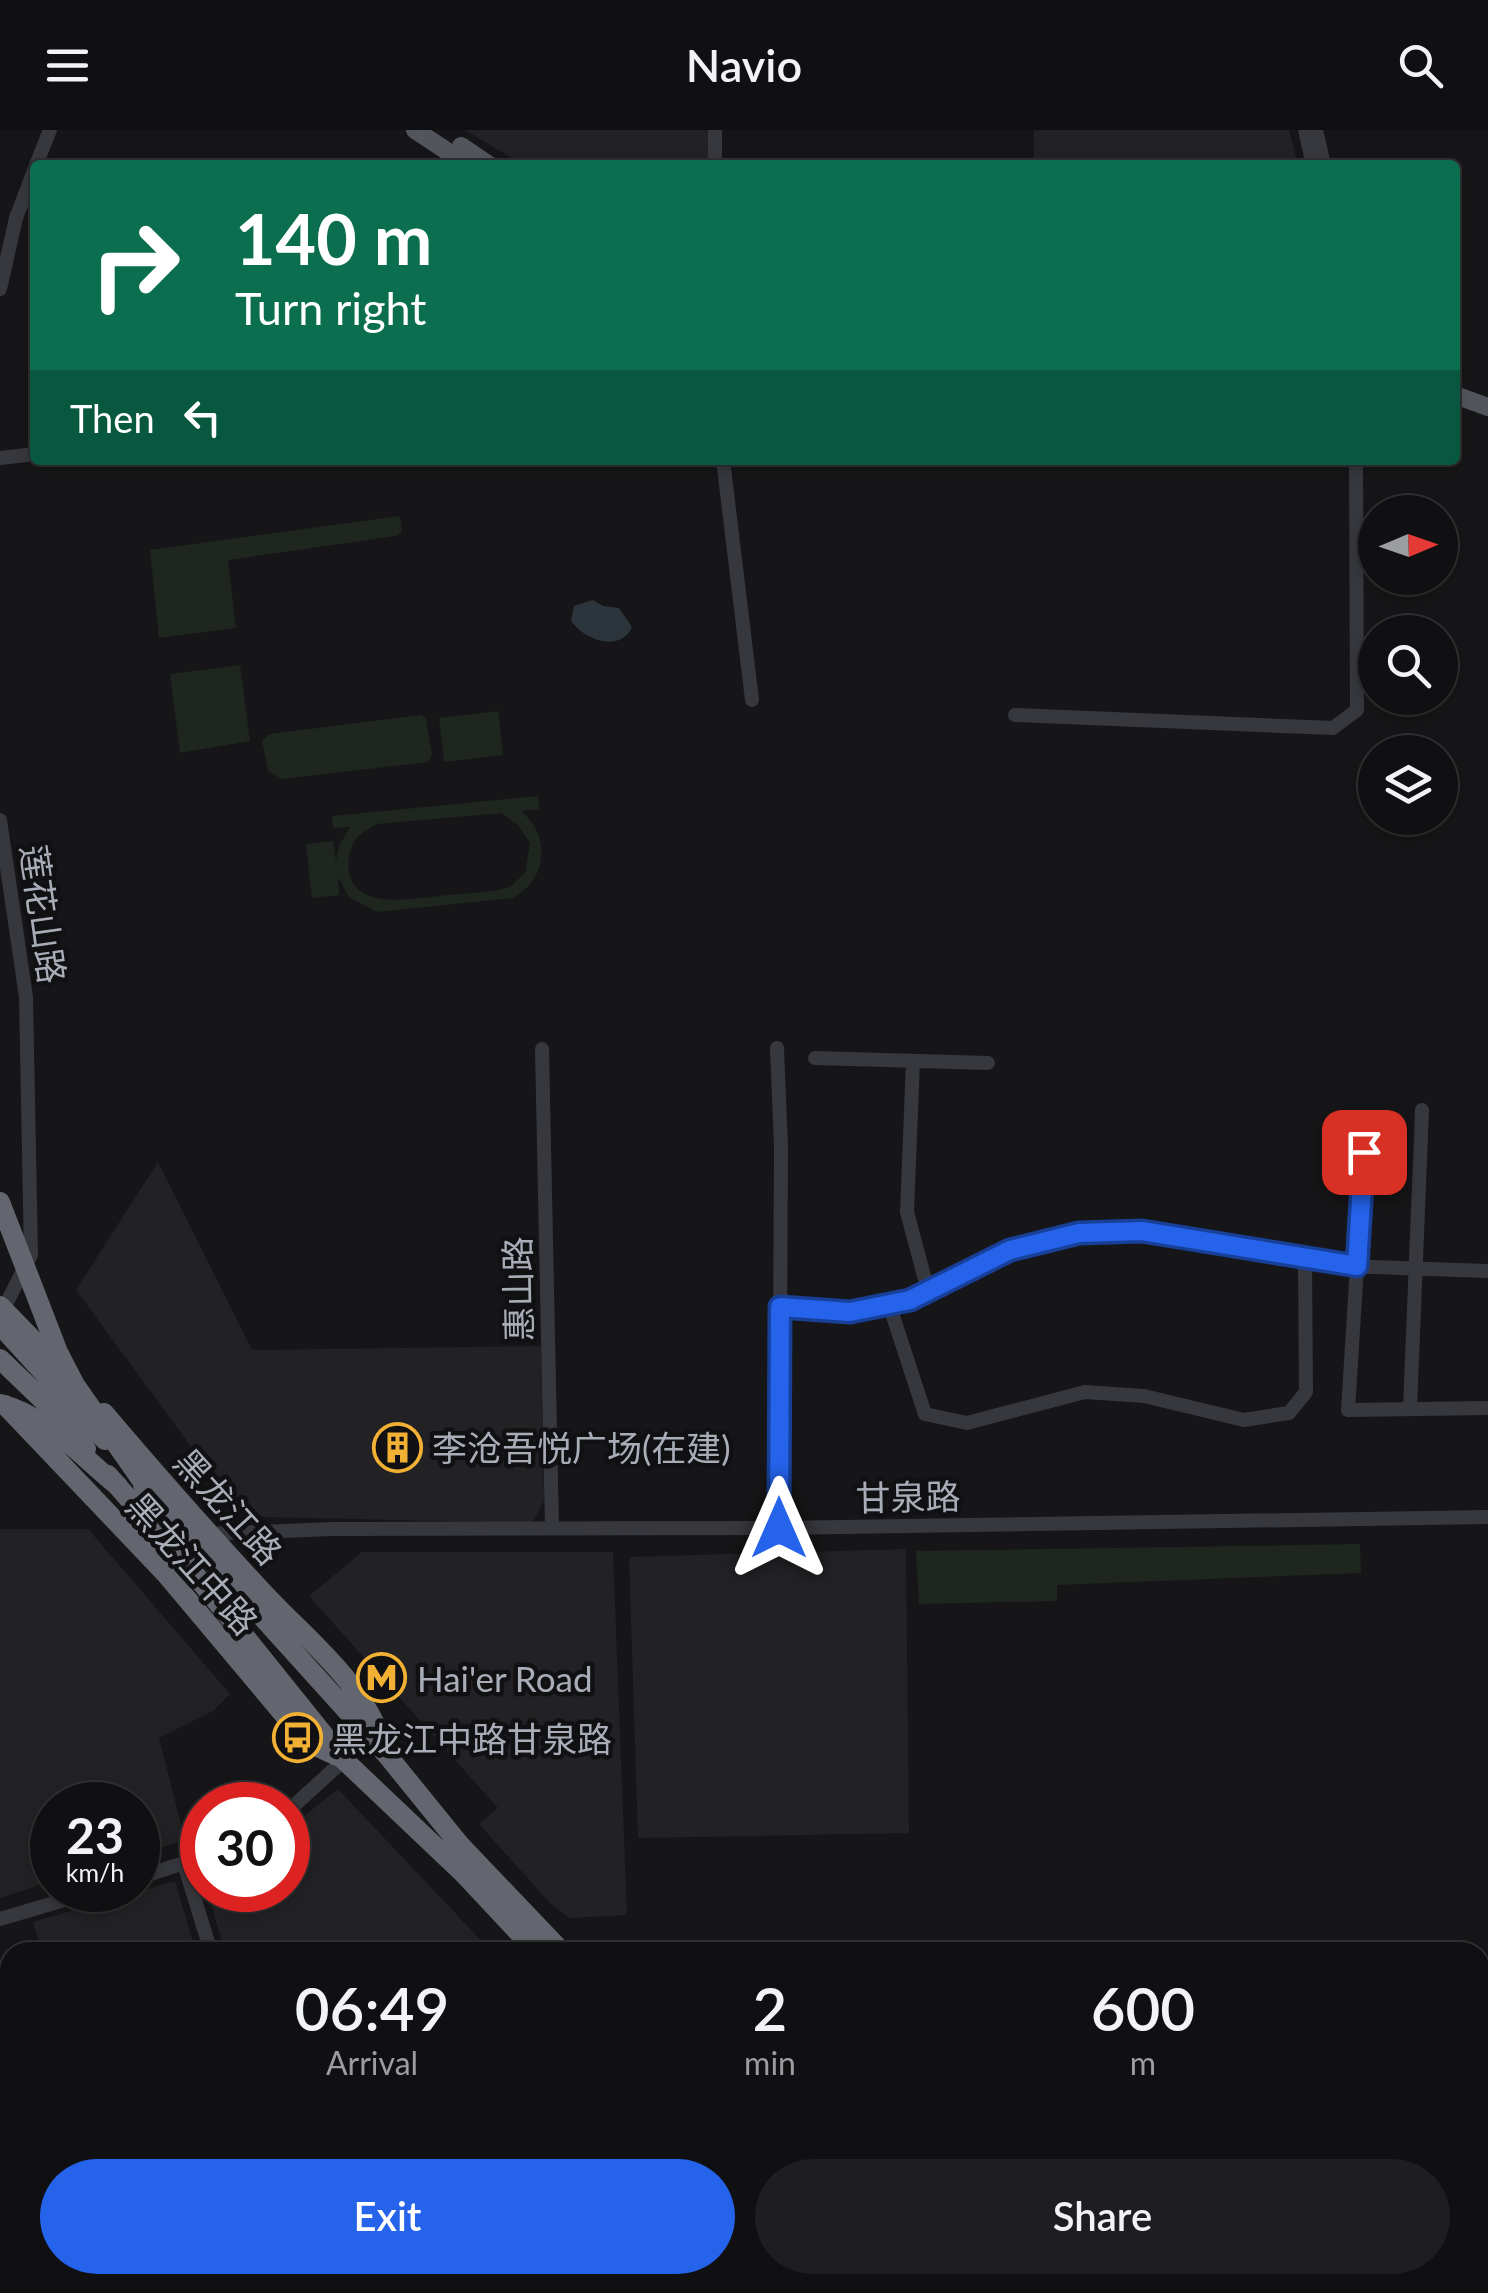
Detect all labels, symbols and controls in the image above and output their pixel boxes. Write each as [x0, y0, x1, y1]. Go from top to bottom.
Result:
icon: menu [40, 38, 95, 93]
text: Navio [686, 38, 802, 92]
icon: search [1393, 38, 1448, 93]
text: 140 m [235, 196, 432, 280]
icon: right [70, 200, 200, 330]
text: Turn right [235, 281, 426, 335]
icon: left [175, 390, 230, 445]
text: Then [70, 395, 155, 441]
north arrow [1358, 495, 1458, 595]
map controls [1358, 495, 1458, 835]
button: search [1358, 615, 1458, 715]
button: layers [1358, 735, 1458, 835]
street label: 莲花山路 [13, 842, 75, 986]
pin [1322, 1110, 1407, 1195]
icon: arrive [1337, 1125, 1392, 1180]
street label: 惠山路 [495, 1236, 539, 1342]
building icon: 李沧吾悦广场(在建) [371, 1421, 423, 1473]
place label: 李沧吾悦广场(在建) [432, 1426, 731, 1468]
street label: 黑龙江路 [167, 1440, 291, 1572]
street label: 甘泉路 [855, 1474, 961, 1518]
position arrow [727, 1476, 831, 1580]
street label: 黑龙江中路 [119, 1484, 267, 1642]
metro station icon: Hai'er Road [356, 1652, 408, 1704]
place label: Hai'er Road [417, 1657, 593, 1699]
bus stop icon: 黑龙江中路甘泉路 [271, 1712, 323, 1764]
place label: 黑龙江中路甘泉路 [332, 1717, 612, 1759]
speed limit sign: 30 [180, 1782, 310, 1912]
text: 23 [66, 1805, 124, 1865]
text: km/h [66, 1857, 124, 1887]
text: 06:49 [295, 1972, 449, 2044]
text: 2 [753, 1972, 787, 2044]
text: 600 [1091, 1972, 1195, 2044]
text: Arrival [326, 2043, 418, 2082]
text: min [744, 2043, 796, 2082]
text: m [1130, 2043, 1156, 2082]
button: Exit [40, 2159, 735, 2274]
button: Share [755, 2159, 1450, 2274]

